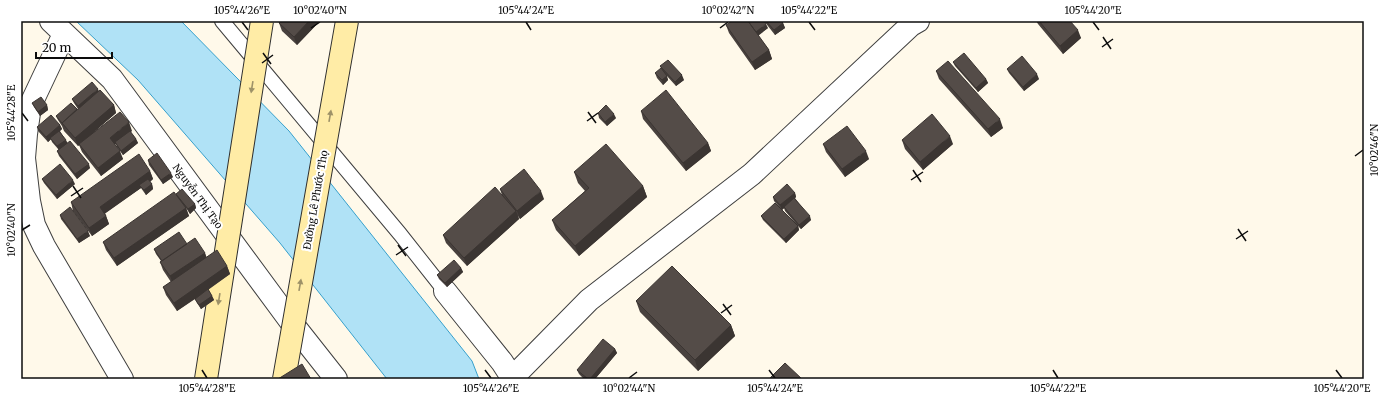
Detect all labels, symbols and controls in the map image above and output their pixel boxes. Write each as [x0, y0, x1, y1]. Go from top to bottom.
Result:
text: 105°44'26"E [214, 4, 271, 17]
text: 10°02'40"N [293, 4, 347, 17]
text: 105°44'24"E [498, 4, 554, 17]
text: 10°02'42"N [702, 4, 754, 17]
text: 105°44'22"E [781, 4, 838, 17]
text: 105°44'20"E [1065, 4, 1122, 17]
scale bar [36, 34, 112, 60]
text: 20 m [42, 40, 71, 55]
one-way arrow [249, 81, 255, 93]
text: 105°44'28"E [5, 84, 18, 141]
one-way arrow [327, 110, 333, 122]
text: 10°02'46"N [1368, 123, 1381, 176]
street label: Đường Lê Phước Thọ [300, 149, 331, 251]
street label: Nguyễn Thị Tạo [170, 161, 226, 231]
text: 10°02'40"N [5, 203, 18, 257]
one-way arrow [297, 279, 303, 292]
one-way arrow [216, 293, 222, 305]
text: 105°44'28"E [179, 382, 236, 395]
text: 105°44'26"E [463, 382, 520, 395]
text: 10°02'44"N [603, 382, 655, 395]
text: 105°44'24"E [747, 382, 803, 395]
text: 105°44'22"E [1030, 382, 1087, 395]
text: 105°44'20"E [1314, 382, 1371, 395]

